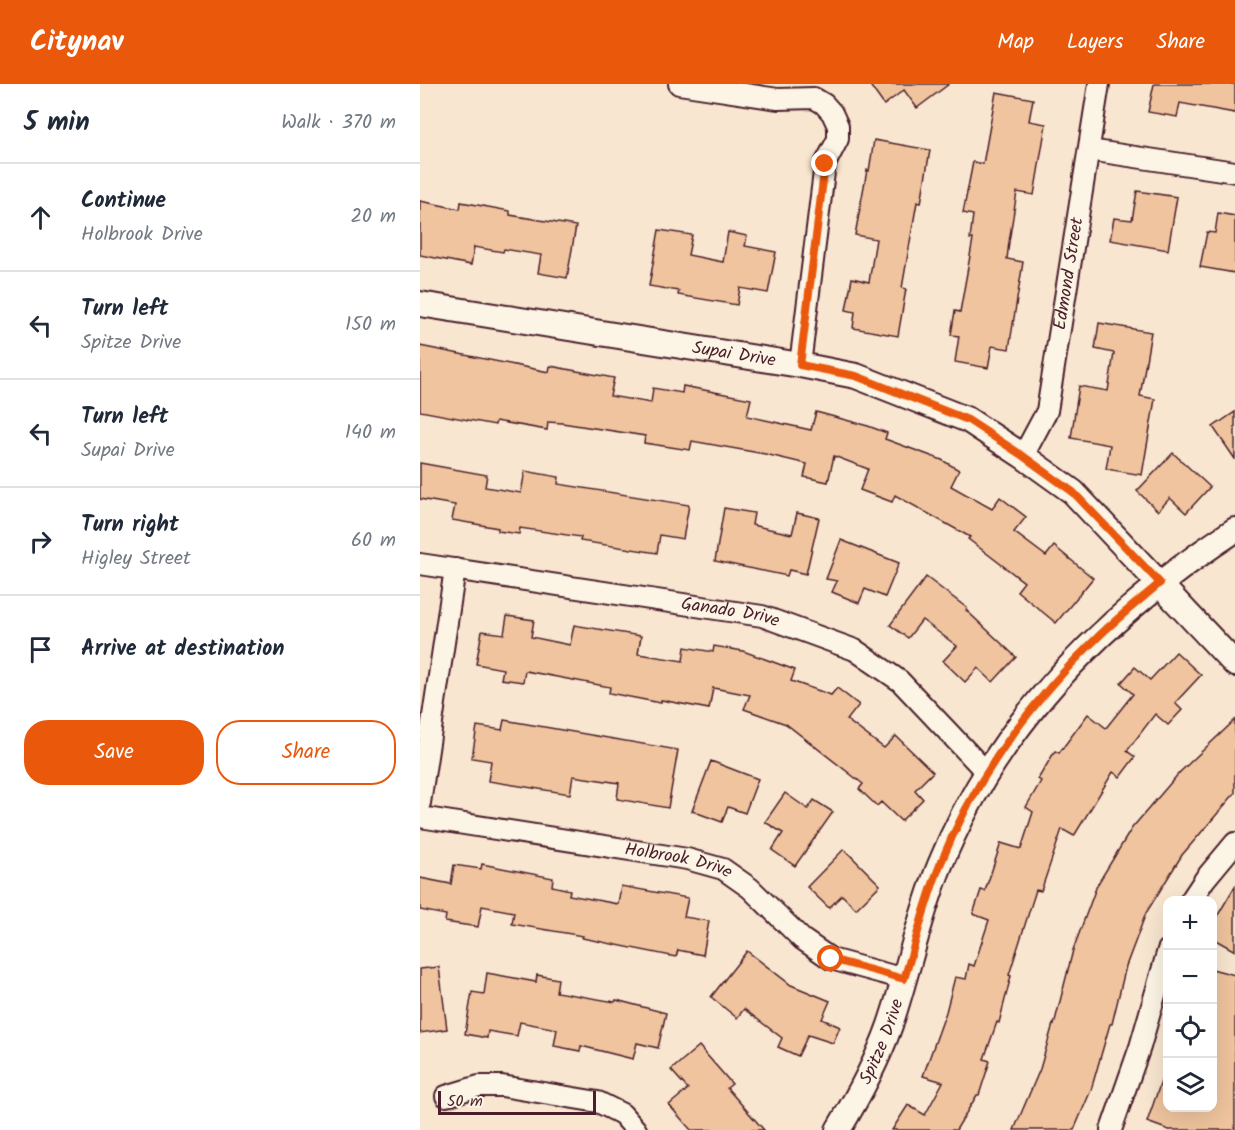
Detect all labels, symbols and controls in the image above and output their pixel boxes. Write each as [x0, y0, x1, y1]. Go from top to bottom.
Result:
text: Citynav [30, 20, 123, 65]
text: Map [997, 26, 1034, 59]
text: Layers [1067, 26, 1123, 59]
text: Share [1156, 26, 1205, 59]
text: 5 min [24, 102, 90, 144]
text: Walk · 370 m [281, 107, 396, 139]
route end [811, 150, 837, 176]
text: Continue [81, 184, 166, 219]
icon: ahead [24, 201, 57, 234]
text: 20 m [350, 201, 396, 233]
street label: Edmond Street [1046, 214, 1092, 332]
text: Holbrook Drive [81, 219, 203, 251]
text: Turn left [81, 292, 168, 327]
icon: left [24, 309, 57, 342]
text: 150 m [345, 309, 396, 341]
text: Spitze Drive [81, 327, 181, 359]
street label: Supai Drive [690, 333, 778, 375]
text: Turn left [81, 400, 168, 435]
icon: left [24, 417, 57, 450]
text: 140 m [345, 417, 396, 449]
text: Supai Drive [81, 435, 175, 467]
text: Turn right [81, 508, 179, 543]
icon: right [24, 525, 57, 558]
text: 60 m [351, 525, 396, 557]
text: Higley Street [81, 543, 191, 575]
street label: Ganado Drive [679, 589, 784, 636]
text: Arrive at destination [81, 632, 284, 667]
icon: arrive [24, 633, 57, 666]
button: Save [24, 720, 204, 785]
button: Share [216, 720, 396, 785]
street label: Holbrook Drive [622, 835, 739, 886]
map controls [1163, 896, 1217, 1112]
button: + [1163, 896, 1217, 950]
route start [817, 945, 843, 971]
button: − [1163, 950, 1217, 1004]
street label: Spitze Drive [852, 995, 912, 1090]
button: locate [1163, 1004, 1217, 1058]
button: layers [1163, 1058, 1217, 1112]
scale bar [438, 1088, 596, 1116]
text: 50 m [447, 1089, 483, 1114]

